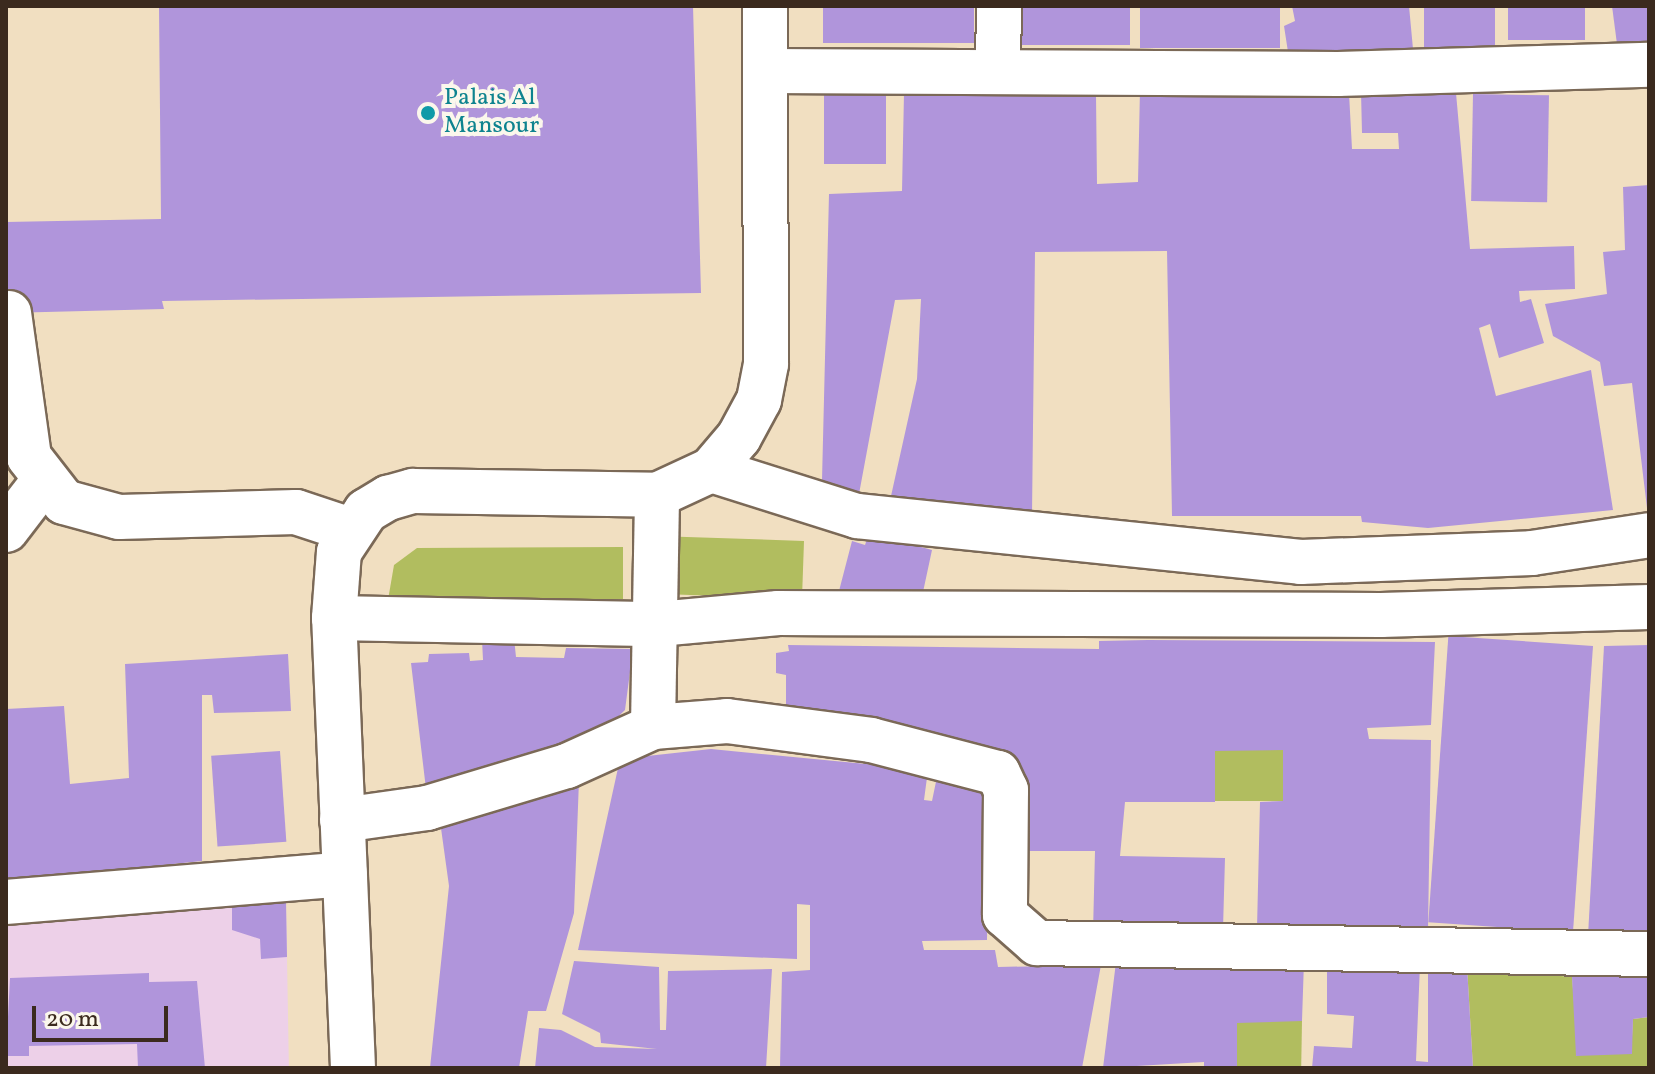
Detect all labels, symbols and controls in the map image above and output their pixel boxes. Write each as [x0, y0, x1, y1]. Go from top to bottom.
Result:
place label: Palais Al Mansour [444, 85, 539, 141]
marker: Palais Al Mansour [419, 104, 437, 122]
scale bar [36, 990, 172, 1040]
text: 20 m [46, 1003, 99, 1037]

